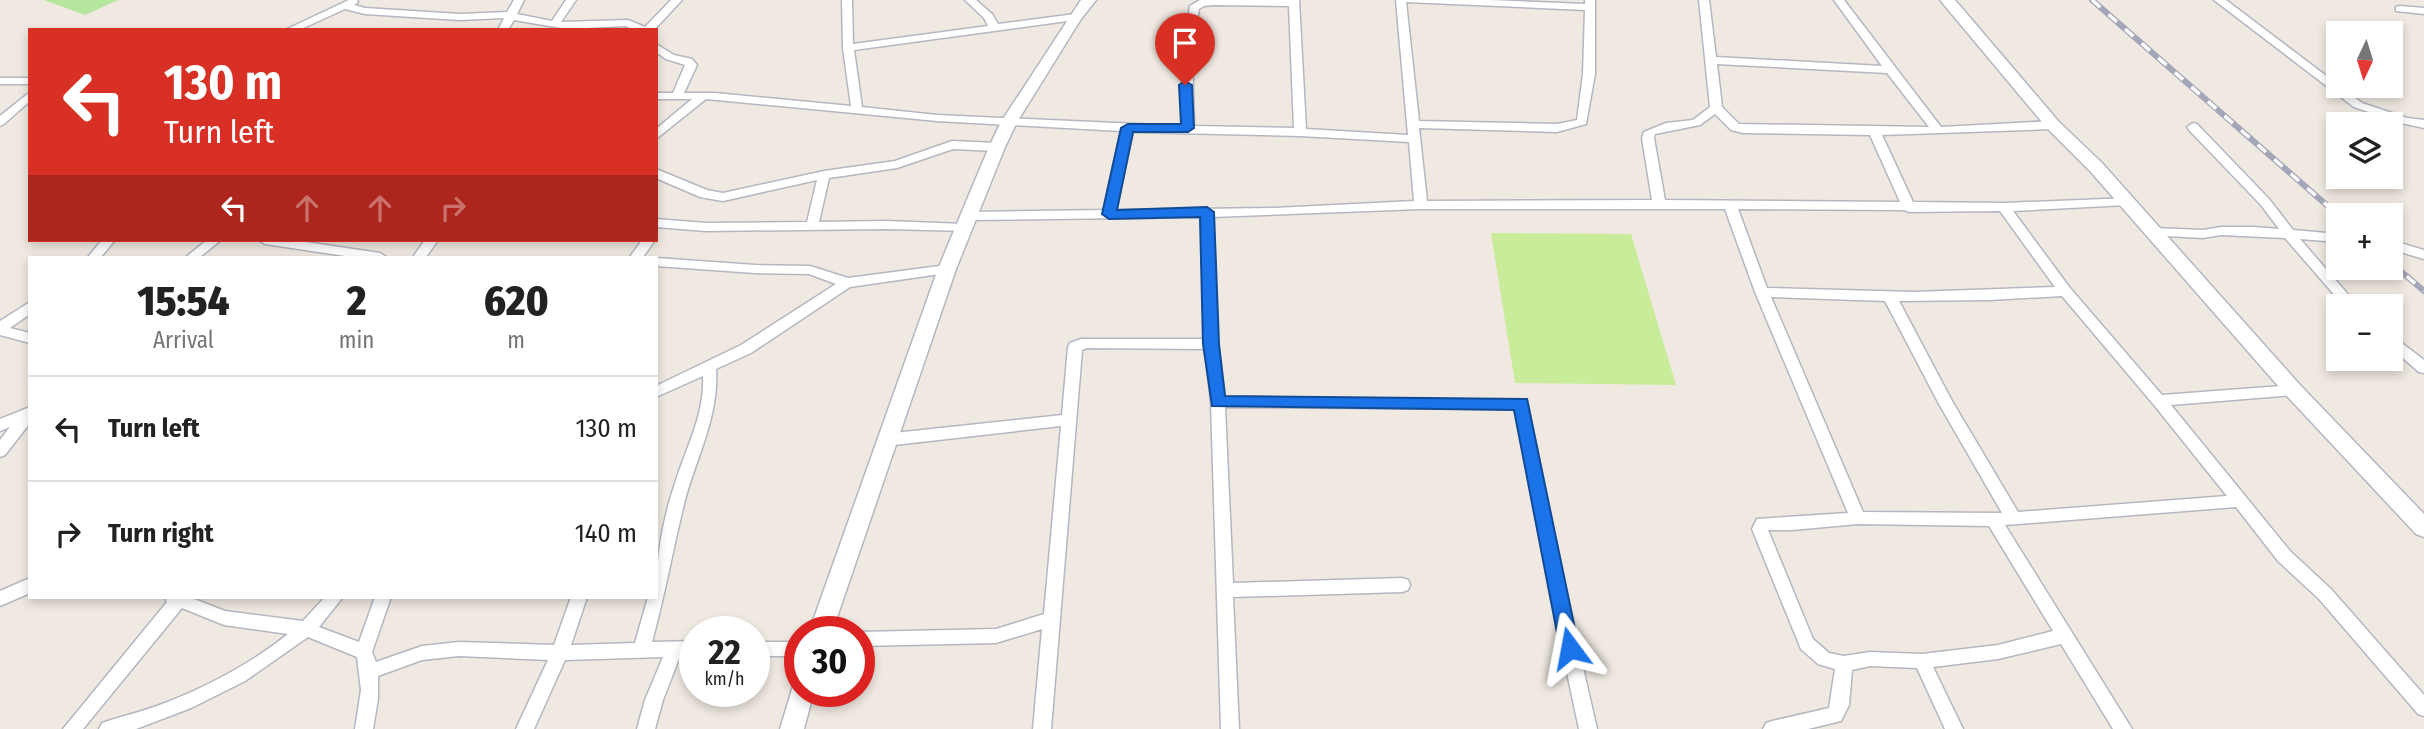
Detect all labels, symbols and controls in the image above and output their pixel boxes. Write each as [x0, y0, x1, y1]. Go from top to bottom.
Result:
pin [1155, 13, 1215, 85]
north arrow [2326, 21, 2403, 98]
map controls [2326, 21, 2403, 371]
icon: arrive [1166, 24, 1204, 62]
text: 130 m [164, 53, 282, 112]
icon: left [49, 56, 140, 147]
button: layers [2326, 112, 2403, 189]
text: Turn left [164, 113, 274, 151]
icon: left [215, 189, 253, 227]
icon: ahead [288, 189, 326, 227]
icon: ahead [361, 189, 399, 227]
icon: right [434, 189, 472, 227]
button: + [2326, 203, 2403, 280]
text: 15:54 [137, 276, 230, 326]
text: 2 [347, 276, 367, 326]
text: 620 [484, 276, 549, 326]
button: − [2326, 294, 2403, 371]
text: Arrival [153, 326, 214, 354]
text: min [339, 326, 374, 354]
text: m [507, 326, 525, 354]
icon: left [49, 410, 87, 448]
text: Turn left [108, 413, 200, 444]
text: 130 m [575, 413, 637, 444]
icon: right [49, 515, 87, 553]
text: Turn right [108, 518, 214, 549]
text: 140 m [575, 518, 637, 549]
position arrow [1533, 611, 1607, 685]
speed limit sign: 30 [784, 616, 875, 707]
text: 22 [708, 631, 741, 673]
text: km/h [704, 668, 745, 690]

